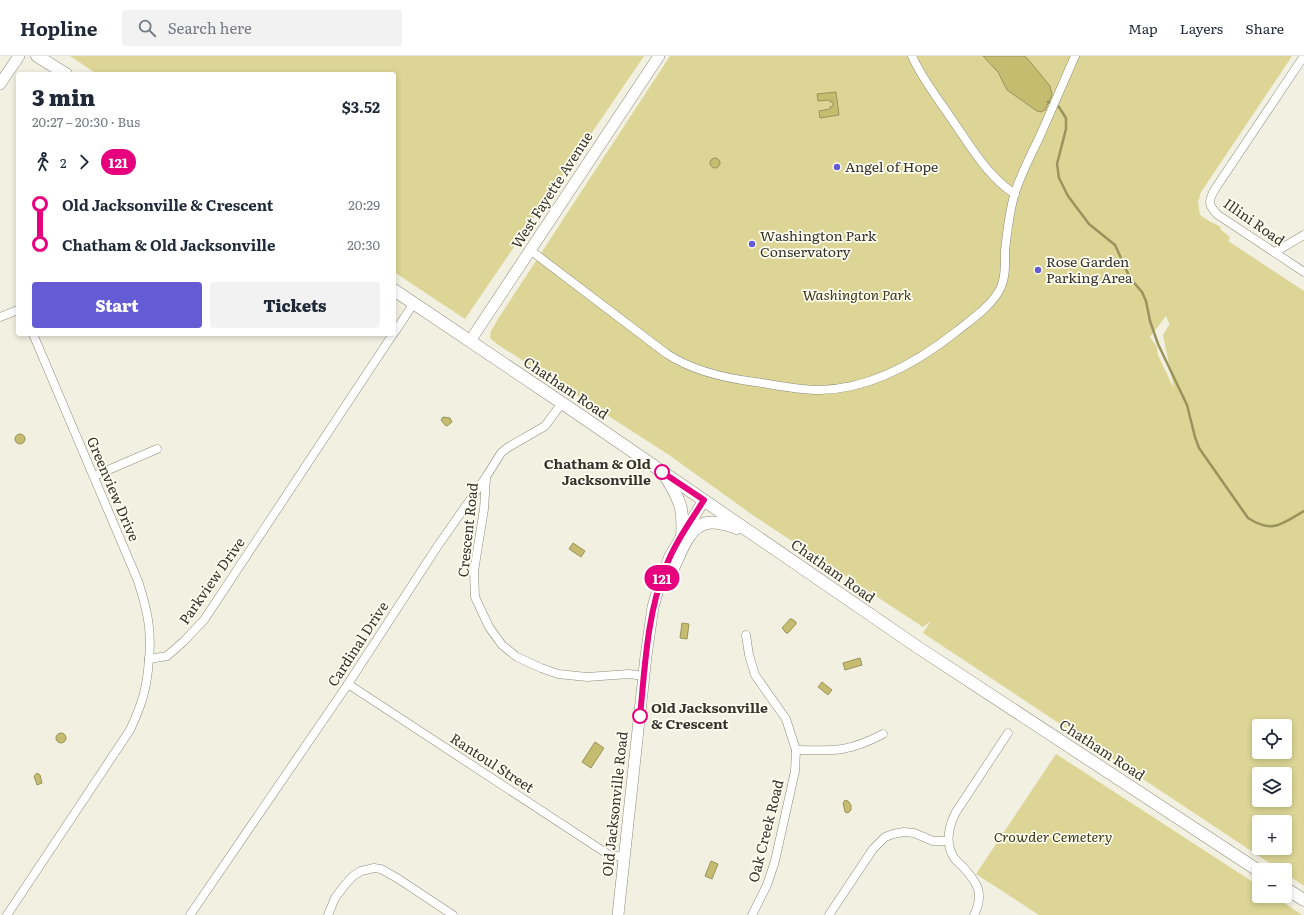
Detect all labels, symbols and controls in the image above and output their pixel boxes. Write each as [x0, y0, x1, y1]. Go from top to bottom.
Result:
search box [122, 10, 402, 46]
text: Hopline [20, 14, 98, 42]
text: Search here [168, 16, 252, 39]
icon: search [136, 17, 158, 39]
text: Map [1128, 18, 1158, 38]
text: Layers [1180, 18, 1223, 38]
text: Share [1245, 18, 1284, 38]
text: 3 min [32, 80, 95, 113]
text: $3.52 [342, 95, 380, 118]
text: 20:27 – 20:30 · Bus [32, 112, 140, 131]
street label: West Fayette Avenue [506, 127, 597, 252]
icon: walk [32, 151, 54, 173]
icon: forward [73, 151, 95, 173]
text: 121 [109, 152, 128, 172]
text: 2 [60, 153, 67, 172]
place label: Angel of Hope [845, 156, 938, 176]
marker: Angel of Hope [832, 162, 842, 172]
text: Old Jacksonville & Crescent [62, 193, 273, 216]
street label: Illini Road [1220, 193, 1290, 250]
text: 20:29 [348, 195, 380, 214]
place label: Washington Park Conservatory [760, 225, 877, 261]
text: Chatham & Old Jacksonville [62, 233, 275, 256]
text: 20:30 [347, 235, 380, 254]
marker: Washington Park Conservatory [747, 239, 757, 249]
place label: Rose Garden Parking Area [1046, 251, 1133, 287]
marker: Rose Garden Parking Area [1033, 265, 1043, 275]
button: Start [32, 282, 202, 328]
button: Tickets [210, 282, 380, 328]
park label: Washington Park [803, 284, 912, 304]
street label: Chatham Road [520, 351, 613, 423]
street label: Greenview Drive [83, 433, 145, 544]
place label: Chatham & Old Jacksonville [544, 453, 651, 489]
marker: Chatham & Old Jacksonville [654, 464, 670, 480]
street label: Crescent Road [452, 481, 482, 578]
street label: Parkview Drive [174, 533, 249, 628]
street label: Chatham Road [787, 534, 880, 607]
line badge: 121 [639, 565, 685, 591]
text: 121 [652, 568, 672, 588]
street label: Cardinal Drive [322, 597, 392, 690]
place label: Old Jacksonville & Crescent [651, 697, 768, 733]
marker: Old Jacksonville & Crescent [632, 708, 648, 724]
street label: Chatham Road [1056, 714, 1150, 785]
map controls [1252, 719, 1292, 903]
button: locate [1252, 719, 1292, 759]
street label: Rantoul Street [447, 728, 539, 797]
street label: Old Jacksonville Road [596, 730, 632, 877]
button: layers [1252, 767, 1292, 807]
street label: Oak Creek Road [743, 777, 788, 884]
button: + [1252, 815, 1292, 855]
park label: Crowder Cemetery [994, 826, 1112, 846]
button: − [1252, 863, 1292, 903]

